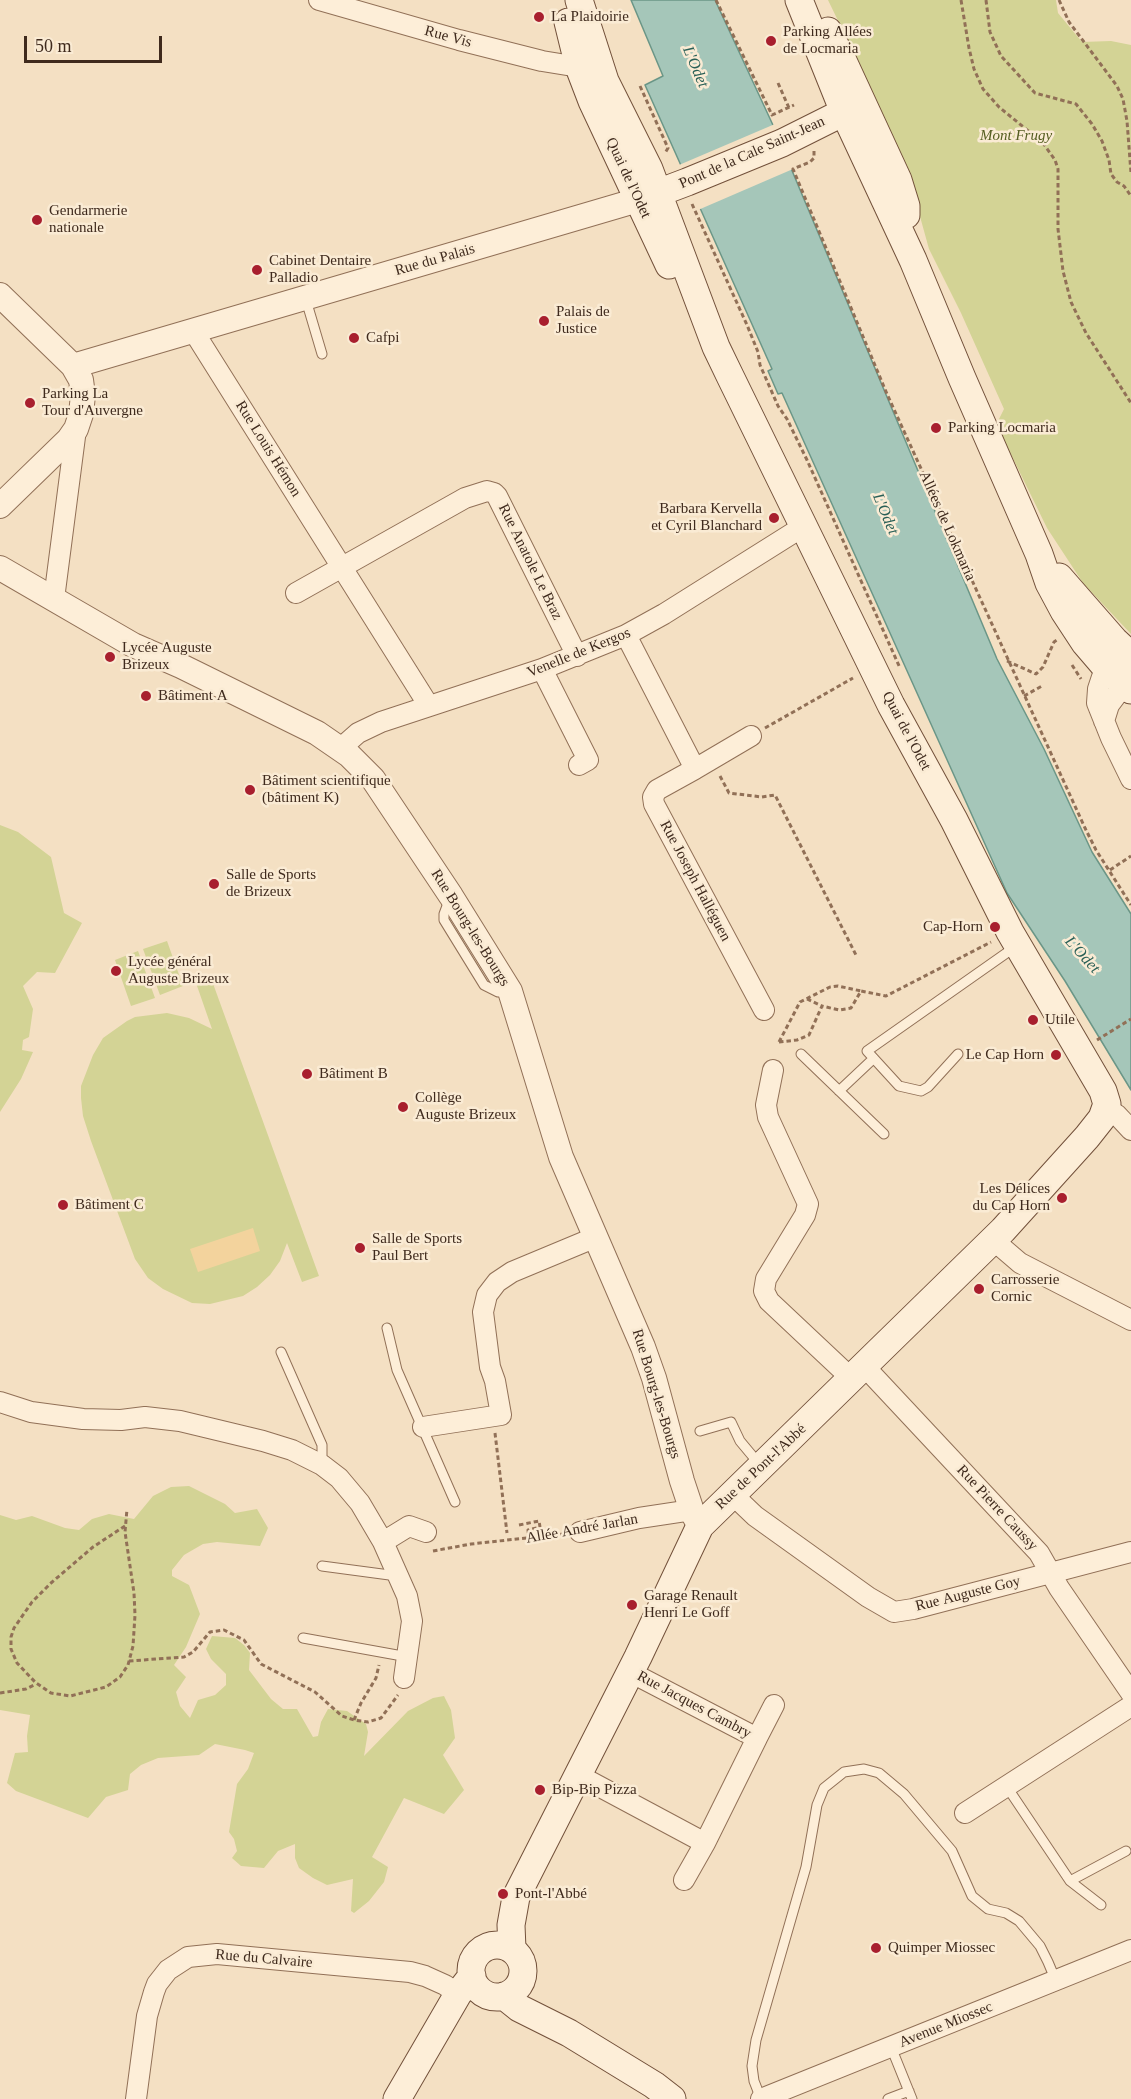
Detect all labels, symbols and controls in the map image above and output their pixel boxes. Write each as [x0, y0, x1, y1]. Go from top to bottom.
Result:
place label: La Plaidoirie [551, 8, 629, 26]
marker: La Plaidoirie [532, 10, 546, 24]
street label: Rue Vis [423, 22, 473, 52]
place label: Parking Allées de Locmaria [783, 23, 872, 58]
scale bar [27, 24, 165, 62]
marker: Parking Allées de Locmaria [764, 34, 778, 48]
text: 50 m [35, 36, 72, 56]
water label: L'Odet [678, 43, 712, 91]
street label: Pont de la Cale Saint-Jean [676, 113, 828, 193]
park label: Mont Frugy [980, 127, 1052, 145]
street label: Quai de l'Odet [601, 135, 655, 221]
place label: Gendarmerie nationale [49, 202, 127, 237]
marker: Gendarmerie nationale [30, 213, 44, 227]
street label: Rue du Palais [393, 240, 477, 280]
place label: Cabinet Dentaire Palladio [269, 252, 371, 287]
marker: Cabinet Dentaire Palladio [250, 263, 264, 277]
place label: Palais de Justice [556, 303, 610, 338]
marker: Palais de Justice [537, 314, 551, 328]
place label: Cafpi [366, 329, 399, 347]
marker: Cafpi [347, 331, 361, 345]
place label: Parking La Tour d'Auvergne [42, 385, 143, 420]
marker: Parking La Tour d'Auvergne [23, 396, 37, 410]
street label: Rue Louis Hémon [231, 398, 305, 500]
place label: Parking Locmaria [948, 419, 1056, 437]
marker: Parking Locmaria [929, 421, 943, 435]
street label: Allées de Lokmaria [915, 468, 979, 584]
water label: L'Odet [868, 490, 902, 538]
place label: Barbara Kervella et Cyril Blanchard [651, 500, 762, 535]
street label: Rue Anatole Le Braz [494, 501, 566, 623]
marker: Barbara Kervella et Cyril Blanchard [767, 511, 781, 525]
street label: Venelle de Kergos [525, 624, 633, 682]
place label: Lycée Auguste Brizeux [122, 639, 212, 674]
marker: Lycée Auguste Brizeux [103, 650, 117, 664]
place label: Bâtiment A [158, 687, 228, 705]
street label: Quai de l'Odet [878, 688, 934, 774]
marker: Bâtiment A [139, 689, 153, 703]
place label: Bâtiment scientifique (bâtiment K) [262, 772, 391, 807]
marker: Bâtiment scientifique (bâtiment K) [243, 783, 257, 797]
street label: Rue Joseph Halléguen [656, 818, 734, 944]
place label: Salle de Sports de Brizeux [226, 866, 316, 901]
street label: Rue Bourg-les-Bourgs [427, 866, 513, 990]
marker: Salle de Sports de Brizeux [207, 877, 221, 891]
place label: Cap-Horn [923, 918, 983, 936]
marker: Cap-Horn [988, 920, 1002, 934]
water label: L'Odet [1060, 932, 1104, 978]
place label: Lycée général Auguste Brizeux [128, 953, 229, 988]
marker: Lycée général Auguste Brizeux [109, 964, 123, 978]
place label: Utile [1045, 1011, 1075, 1029]
marker: Utile [1026, 1013, 1040, 1027]
place label: Le Cap Horn [966, 1046, 1044, 1064]
marker: Le Cap Horn [1049, 1048, 1063, 1062]
place label: Bâtiment B [319, 1065, 388, 1083]
marker: Bâtiment B [300, 1067, 314, 1081]
place label: Collège Auguste Brizeux [415, 1089, 516, 1124]
marker: Collège Auguste Brizeux [396, 1100, 410, 1114]
place label: Les Délices du Cap Horn [973, 1180, 1050, 1215]
marker: Les Délices du Cap Horn [1055, 1191, 1069, 1205]
place label: Bâtiment C [75, 1196, 144, 1214]
marker: Bâtiment C [56, 1198, 70, 1212]
place label: Salle de Sports Paul Bert [372, 1230, 462, 1265]
marker: Salle de Sports Paul Bert [353, 1241, 367, 1255]
place label: Carrosserie Cornic [991, 1271, 1059, 1306]
marker: Carrosserie Cornic [972, 1282, 986, 1296]
street label: Rue Bourg-les-Bourgs [628, 1327, 684, 1461]
street label: Rue de Pont-l'Abbé [712, 1420, 810, 1514]
street label: Rue Pierre Caussy [953, 1461, 1041, 1555]
street label: Allée André Jarlan [525, 1510, 639, 1548]
street label: Rue Auguste Goy [914, 1572, 1022, 1616]
place label: Garage Renault Henri Le Goff [644, 1587, 738, 1622]
marker: Garage Renault Henri Le Goff [625, 1598, 639, 1612]
street label: Rue Jacques Cambry [634, 1667, 754, 1743]
place label: Bip-Bip Pizza [552, 1781, 637, 1799]
marker: Bip-Bip Pizza [533, 1783, 547, 1797]
place label: Pont-l'Abbé [515, 1885, 587, 1903]
marker: Pont-l'Abbé [496, 1887, 510, 1901]
place label: Quimper Miossec [888, 1939, 995, 1957]
marker: Quimper Miossec [869, 1941, 883, 1955]
street label: Rue du Calvaire [215, 1946, 313, 1972]
street label: Avenue Miossec [897, 1998, 995, 2052]

